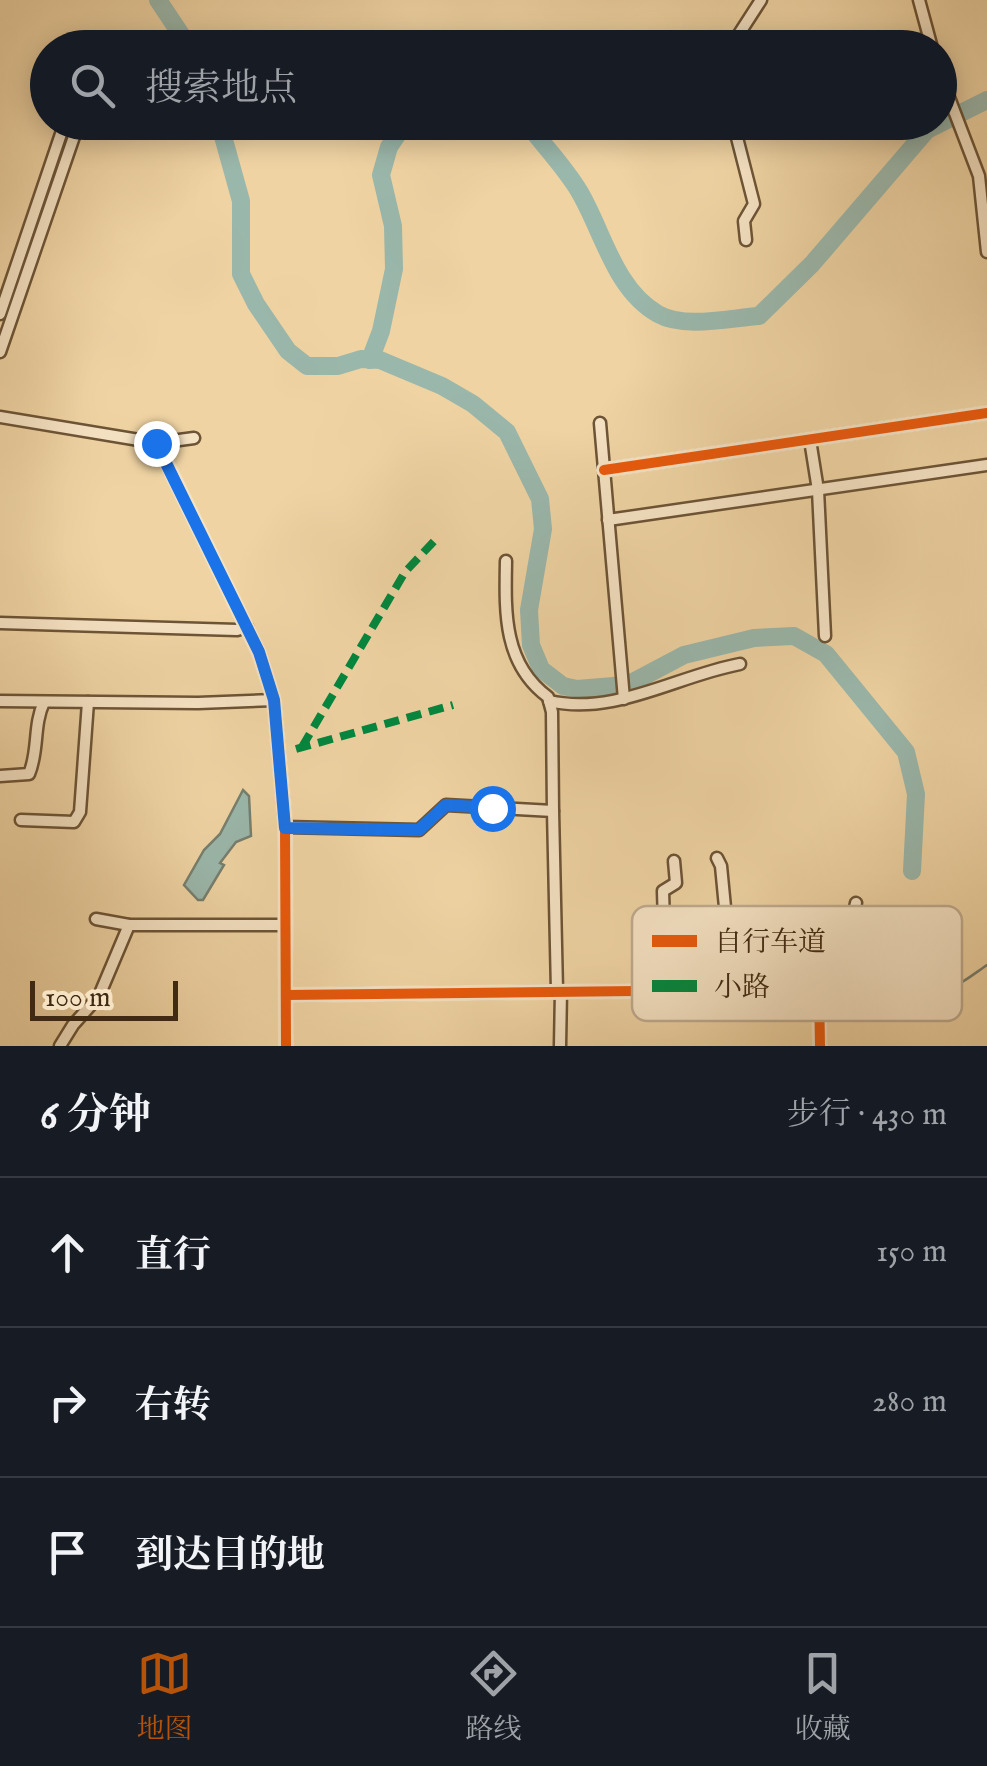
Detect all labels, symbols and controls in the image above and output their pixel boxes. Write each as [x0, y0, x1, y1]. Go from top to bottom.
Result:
search box [30, 30, 957, 140]
icon: search [65, 58, 120, 113]
text: 搜索地点 [145, 66, 297, 114]
route end [134, 421, 180, 467]
route start [470, 786, 516, 832]
legend [632, 906, 962, 1021]
text: 自行车道 [714, 926, 826, 961]
text: 小路 [714, 971, 770, 1006]
scale bar [30, 976, 178, 1020]
text: 100 m [45, 981, 111, 1016]
text: 6 分钟 [40, 1090, 151, 1143]
text: 步行 · 430 m [787, 1095, 947, 1136]
icon: ahead [40, 1225, 95, 1280]
text: 150 m [876, 1232, 947, 1273]
text: 直行 [135, 1233, 211, 1281]
icon: right [40, 1375, 95, 1430]
text: 280 m [872, 1382, 947, 1423]
text: 右转 [135, 1383, 211, 1431]
icon: arrive [40, 1525, 95, 1580]
text: 到达目的地 [135, 1533, 325, 1581]
tab: 地图 [136, 1646, 193, 1748]
tab: 路线 [465, 1646, 522, 1748]
tab: 收藏 [794, 1646, 851, 1748]

